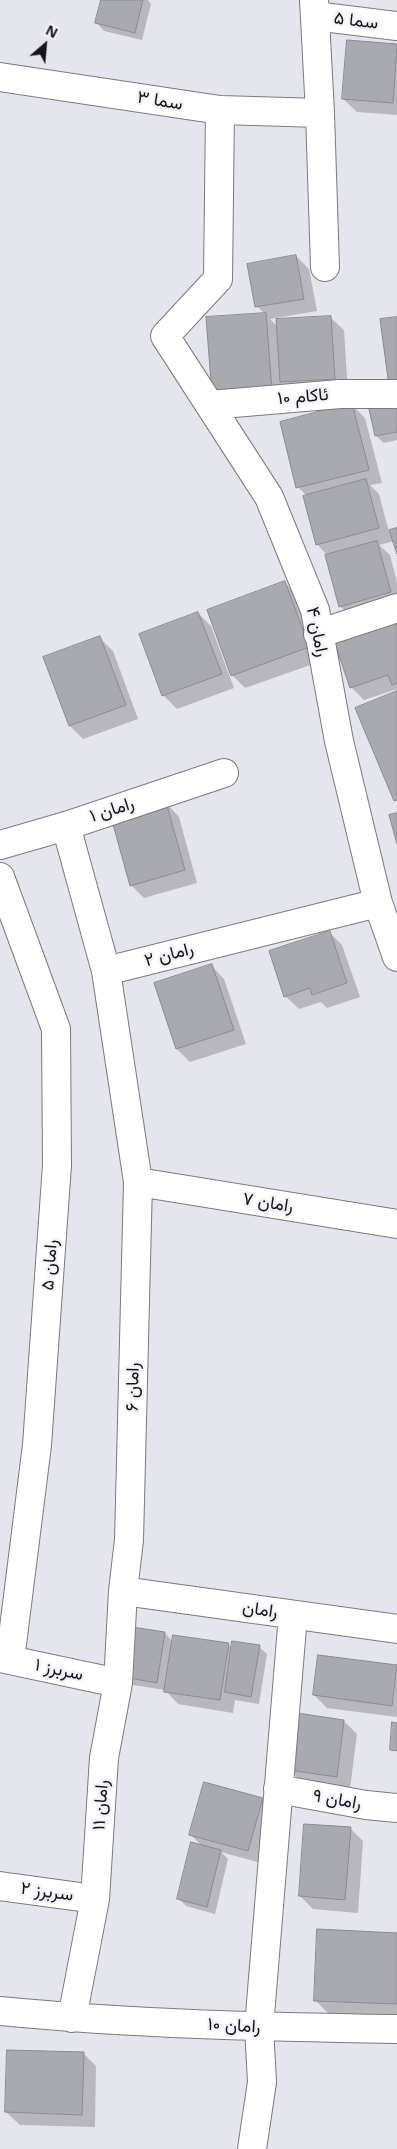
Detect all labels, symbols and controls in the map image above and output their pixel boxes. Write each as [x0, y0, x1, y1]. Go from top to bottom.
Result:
street label: سما ۵ [333, 8, 379, 34]
north arrow [20, 20, 70, 70]
text: N [43, 20, 61, 42]
street label: سما ۳ [136, 87, 184, 115]
street label: ئاکام ۱۰ [277, 384, 329, 410]
street label: رامان ۴ [301, 605, 333, 659]
street label: رامان ۱ [87, 793, 137, 827]
street label: رامان ۲ [142, 938, 196, 972]
street label: رامان ۷ [241, 1188, 295, 1218]
street label: رامان ۵ [37, 1239, 63, 1291]
street label: رامان ۶ [122, 1362, 144, 1412]
street label: رامان [241, 1597, 279, 1623]
street label: سربرز ۱ [33, 1654, 85, 1686]
street label: رامان ۱۱ [88, 1779, 114, 1831]
street label: رامان ۹ [311, 1785, 363, 1815]
street label: سربرز ۲ [19, 1878, 75, 1906]
street label: رامان ۱۰ [207, 2014, 261, 2038]

